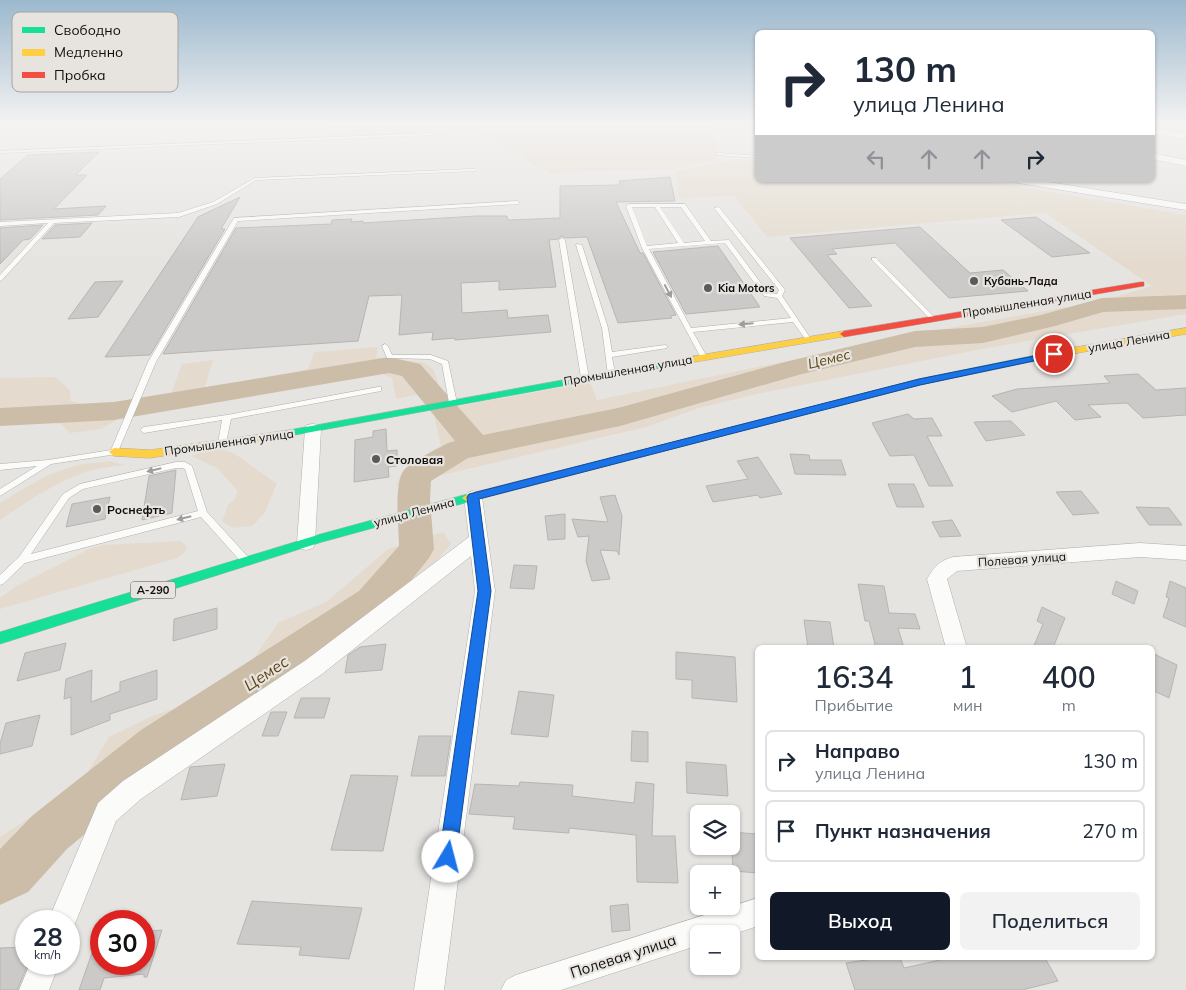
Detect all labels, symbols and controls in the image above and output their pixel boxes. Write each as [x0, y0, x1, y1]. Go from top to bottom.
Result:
legend [12, 12, 178, 92]
text: Свободно [54, 21, 121, 39]
text: Медленно [54, 43, 123, 61]
text: 130 m [853, 47, 957, 91]
icon: right [770, 50, 835, 115]
text: Пробка [54, 66, 106, 84]
text: улица Ленина [853, 90, 1005, 118]
icon: left [862, 145, 890, 173]
icon: ahead [915, 145, 943, 173]
icon: ahead [968, 145, 996, 173]
icon: right [1021, 145, 1049, 173]
place label: Кубань-Лада [984, 274, 1058, 288]
marker: Кубань-Лада [968, 275, 980, 287]
place label: Kia Motors [718, 281, 775, 295]
marker: Kia Motors [702, 282, 714, 294]
one-way arrow [664, 284, 672, 298]
street label: Промышленная улица [961, 285, 1093, 321]
one-way arrow [738, 321, 754, 329]
street label: улица Ленина [1087, 326, 1171, 356]
pin [1033, 333, 1075, 375]
icon: arrive [1040, 340, 1068, 368]
water label: Цемес [806, 345, 852, 373]
street label: Промышленная улица [563, 351, 693, 389]
street label: Промышленная улица [163, 426, 295, 458]
place label: Столовая [386, 452, 443, 467]
marker: Столовая [370, 453, 382, 465]
one-way arrow [147, 466, 162, 474]
street label: улица Ленина [372, 494, 456, 530]
place label: Роснефть [107, 502, 166, 517]
marker: Роснефть [91, 503, 103, 515]
one-way arrow [176, 514, 192, 522]
street label: Полевая улица [977, 548, 1067, 570]
road number: А-290 [130, 582, 176, 598]
water label: Цемес [240, 651, 292, 695]
text: 16:34 [814, 658, 893, 696]
text: 1 [959, 658, 977, 696]
text: 400 [1042, 658, 1096, 696]
text: Прибытие [815, 695, 893, 715]
text: мин [953, 695, 982, 715]
text: m [1062, 695, 1076, 715]
text: Направо [815, 739, 900, 763]
icon: right [772, 747, 800, 775]
text: 130 m [1082, 749, 1138, 773]
text: улица Ленина [815, 763, 925, 783]
map controls [690, 805, 740, 975]
button: layers [690, 805, 740, 855]
icon: arrive [772, 817, 800, 845]
text: Пункт назначения [815, 819, 991, 843]
text: 270 m [1082, 819, 1138, 843]
position arrow [421, 830, 473, 882]
button: + [690, 865, 740, 915]
button: Выход [770, 892, 950, 950]
button: Поделиться [960, 892, 1140, 950]
speed limit sign: 30 [90, 910, 155, 975]
text: 28 [32, 921, 63, 952]
button: − [690, 925, 740, 975]
street label: Полевая улица [567, 930, 679, 982]
text: km/h [34, 947, 61, 962]

